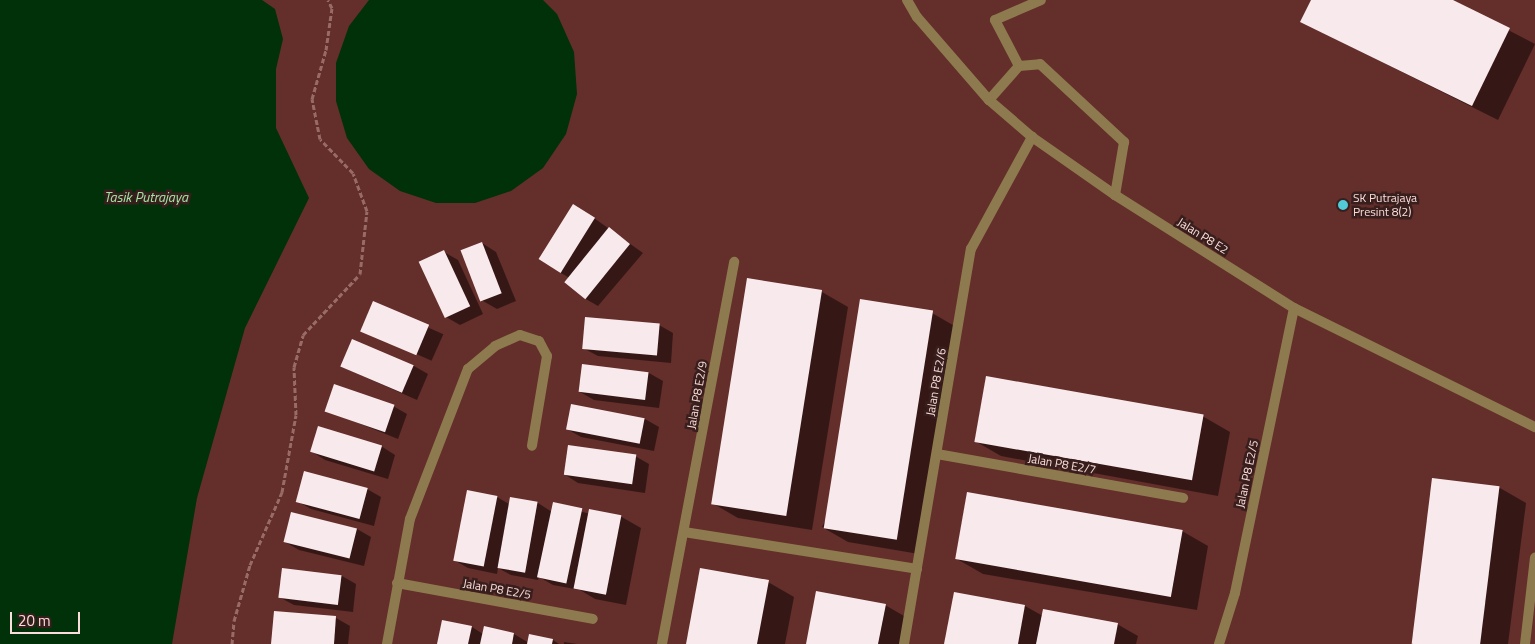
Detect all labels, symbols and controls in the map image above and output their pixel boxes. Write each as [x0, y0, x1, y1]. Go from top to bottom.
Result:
water label: Tasik Putrajaya [104, 189, 188, 205]
place label: SK Putrajaya Presint 8(2) [1353, 191, 1417, 219]
marker: SK Putrajaya Presint 8(2) [1337, 199, 1349, 211]
street label: Jalan P8 E2 [1175, 215, 1231, 257]
street label: Jalan P8 E2/6 [923, 347, 949, 417]
street label: Jalan P8 E2/9 [684, 360, 710, 430]
street label: Jalan P8 E2/5 [1233, 439, 1261, 509]
street label: Jalan P8 E2/7 [1027, 451, 1097, 477]
street label: Jalan P8 E2/5 [462, 576, 532, 602]
scale bar [12, 602, 82, 634]
text: 20 m [18, 609, 51, 632]

